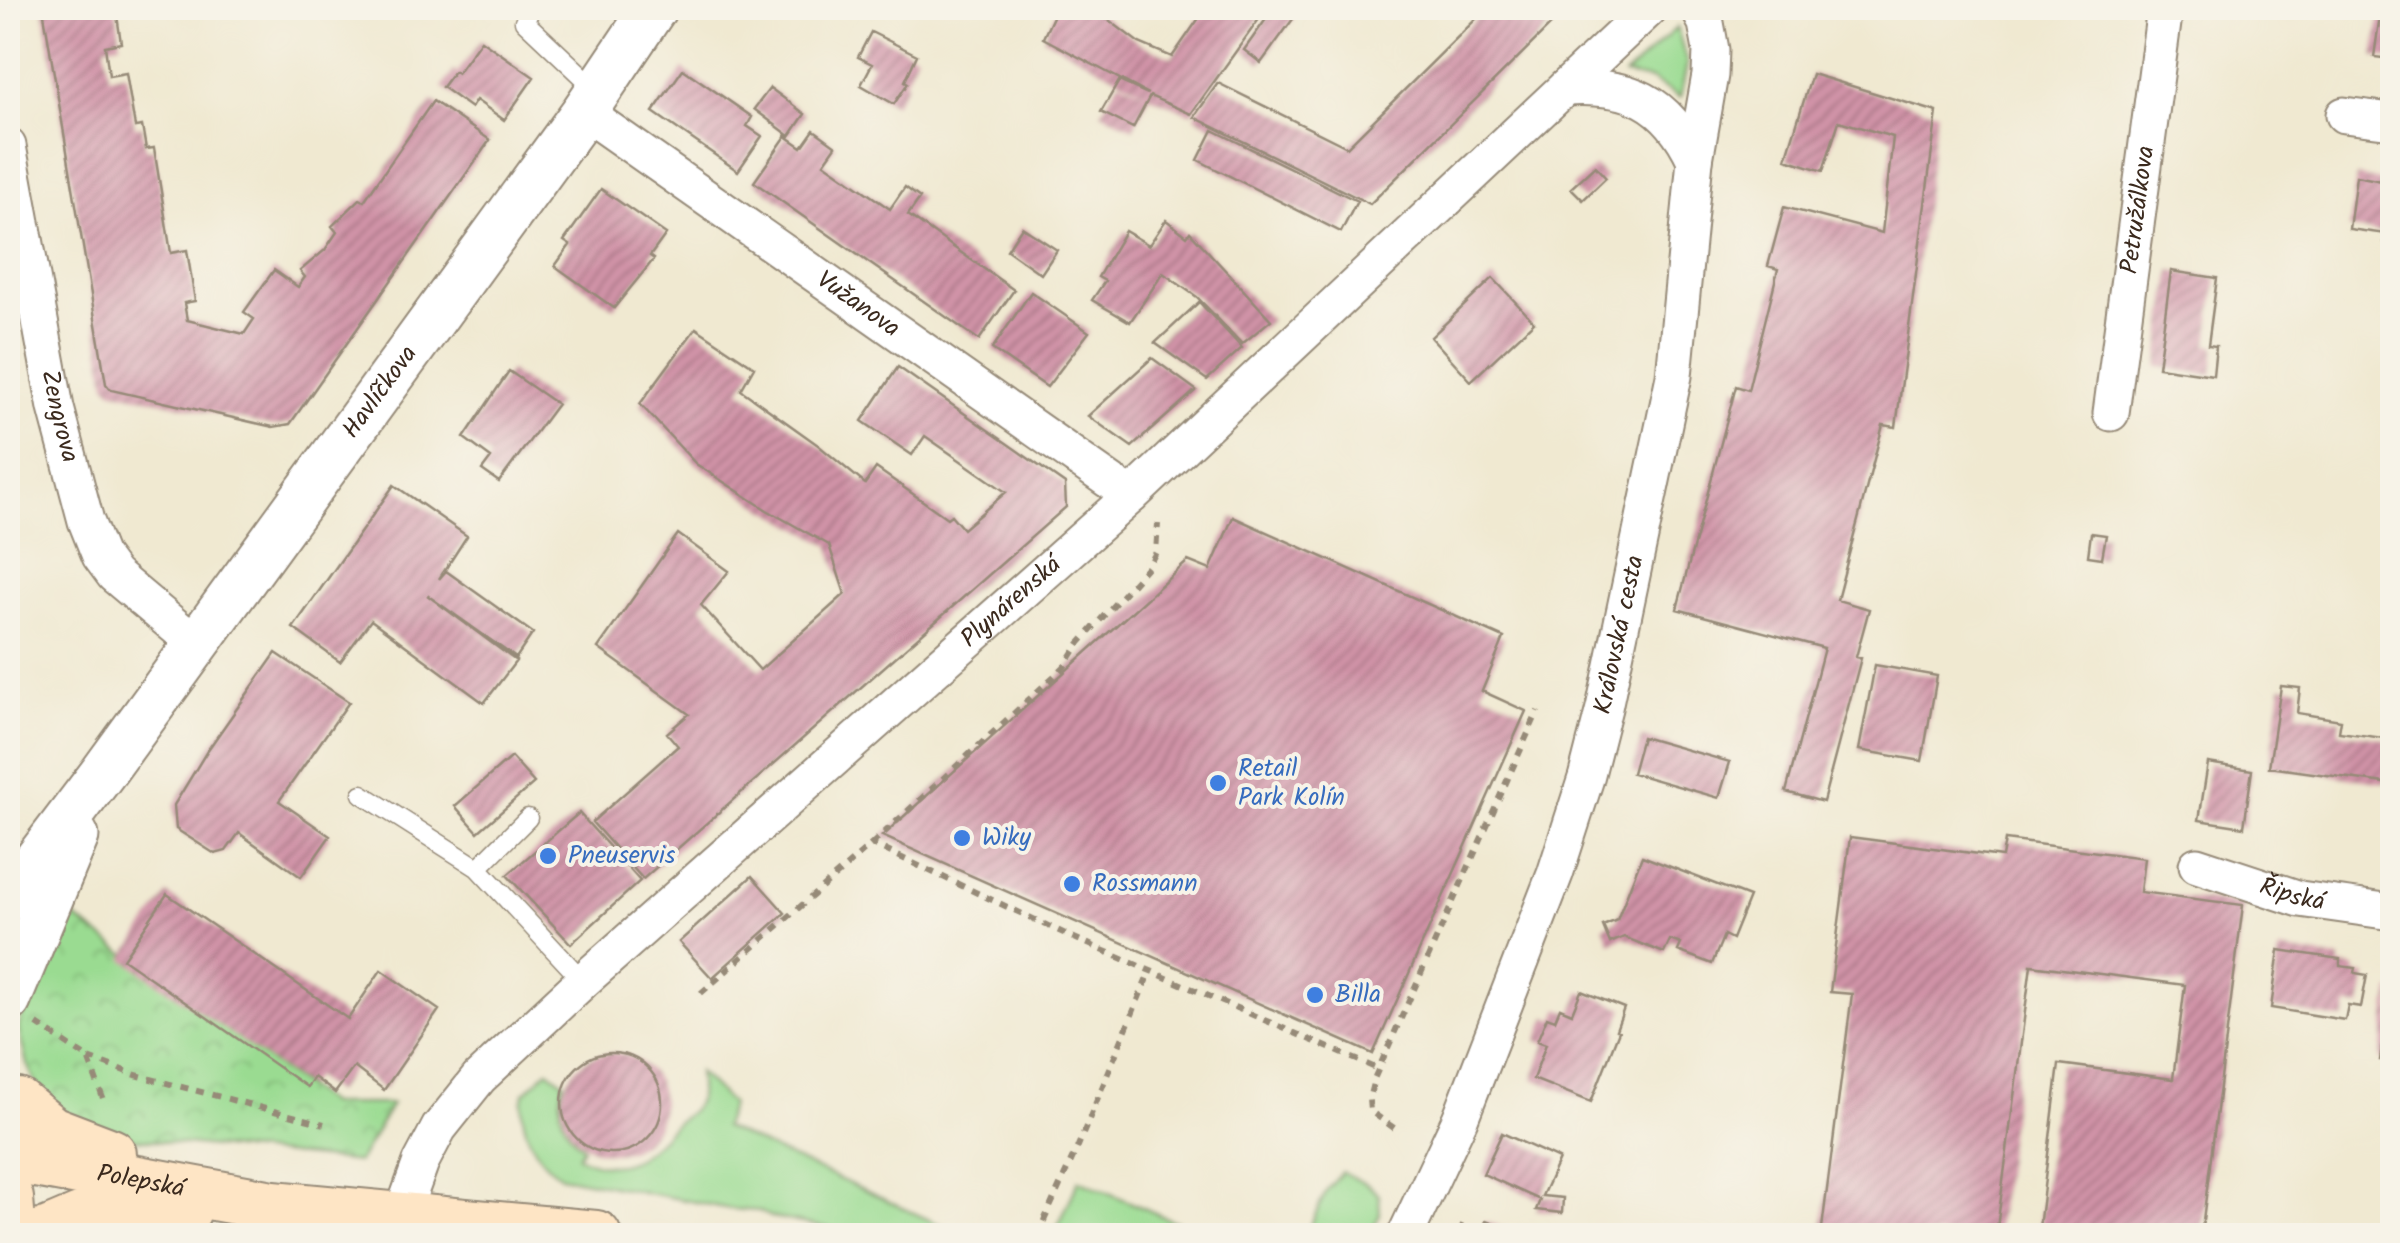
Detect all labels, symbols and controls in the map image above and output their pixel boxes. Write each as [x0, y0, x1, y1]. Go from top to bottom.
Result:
street label: Petružálkova [2110, 143, 2166, 276]
street label: Vužanova [808, 261, 908, 348]
street label: Havlíčkova [332, 337, 428, 447]
street label: Zengrova [29, 367, 90, 467]
street label: Plynárenská [952, 545, 1072, 658]
street label: Královská cesta [1583, 552, 1656, 718]
place label: Retail Park Kolín [1238, 749, 1345, 818]
marker: Retail Park Kolín [1207, 772, 1229, 794]
place label: Wiky [982, 818, 1031, 858]
marker: Wiky [951, 827, 973, 849]
place label: Pneuservis [568, 836, 676, 876]
marker: Pneuservis [537, 845, 559, 867]
place label: Rossmann [1092, 864, 1198, 904]
street label: Řipská [2254, 867, 2330, 923]
marker: Rossmann [1061, 873, 1083, 895]
place label: Billa [1335, 975, 1381, 1015]
marker: Billa [1304, 984, 1326, 1006]
street label: Polepská [94, 1154, 190, 1210]

